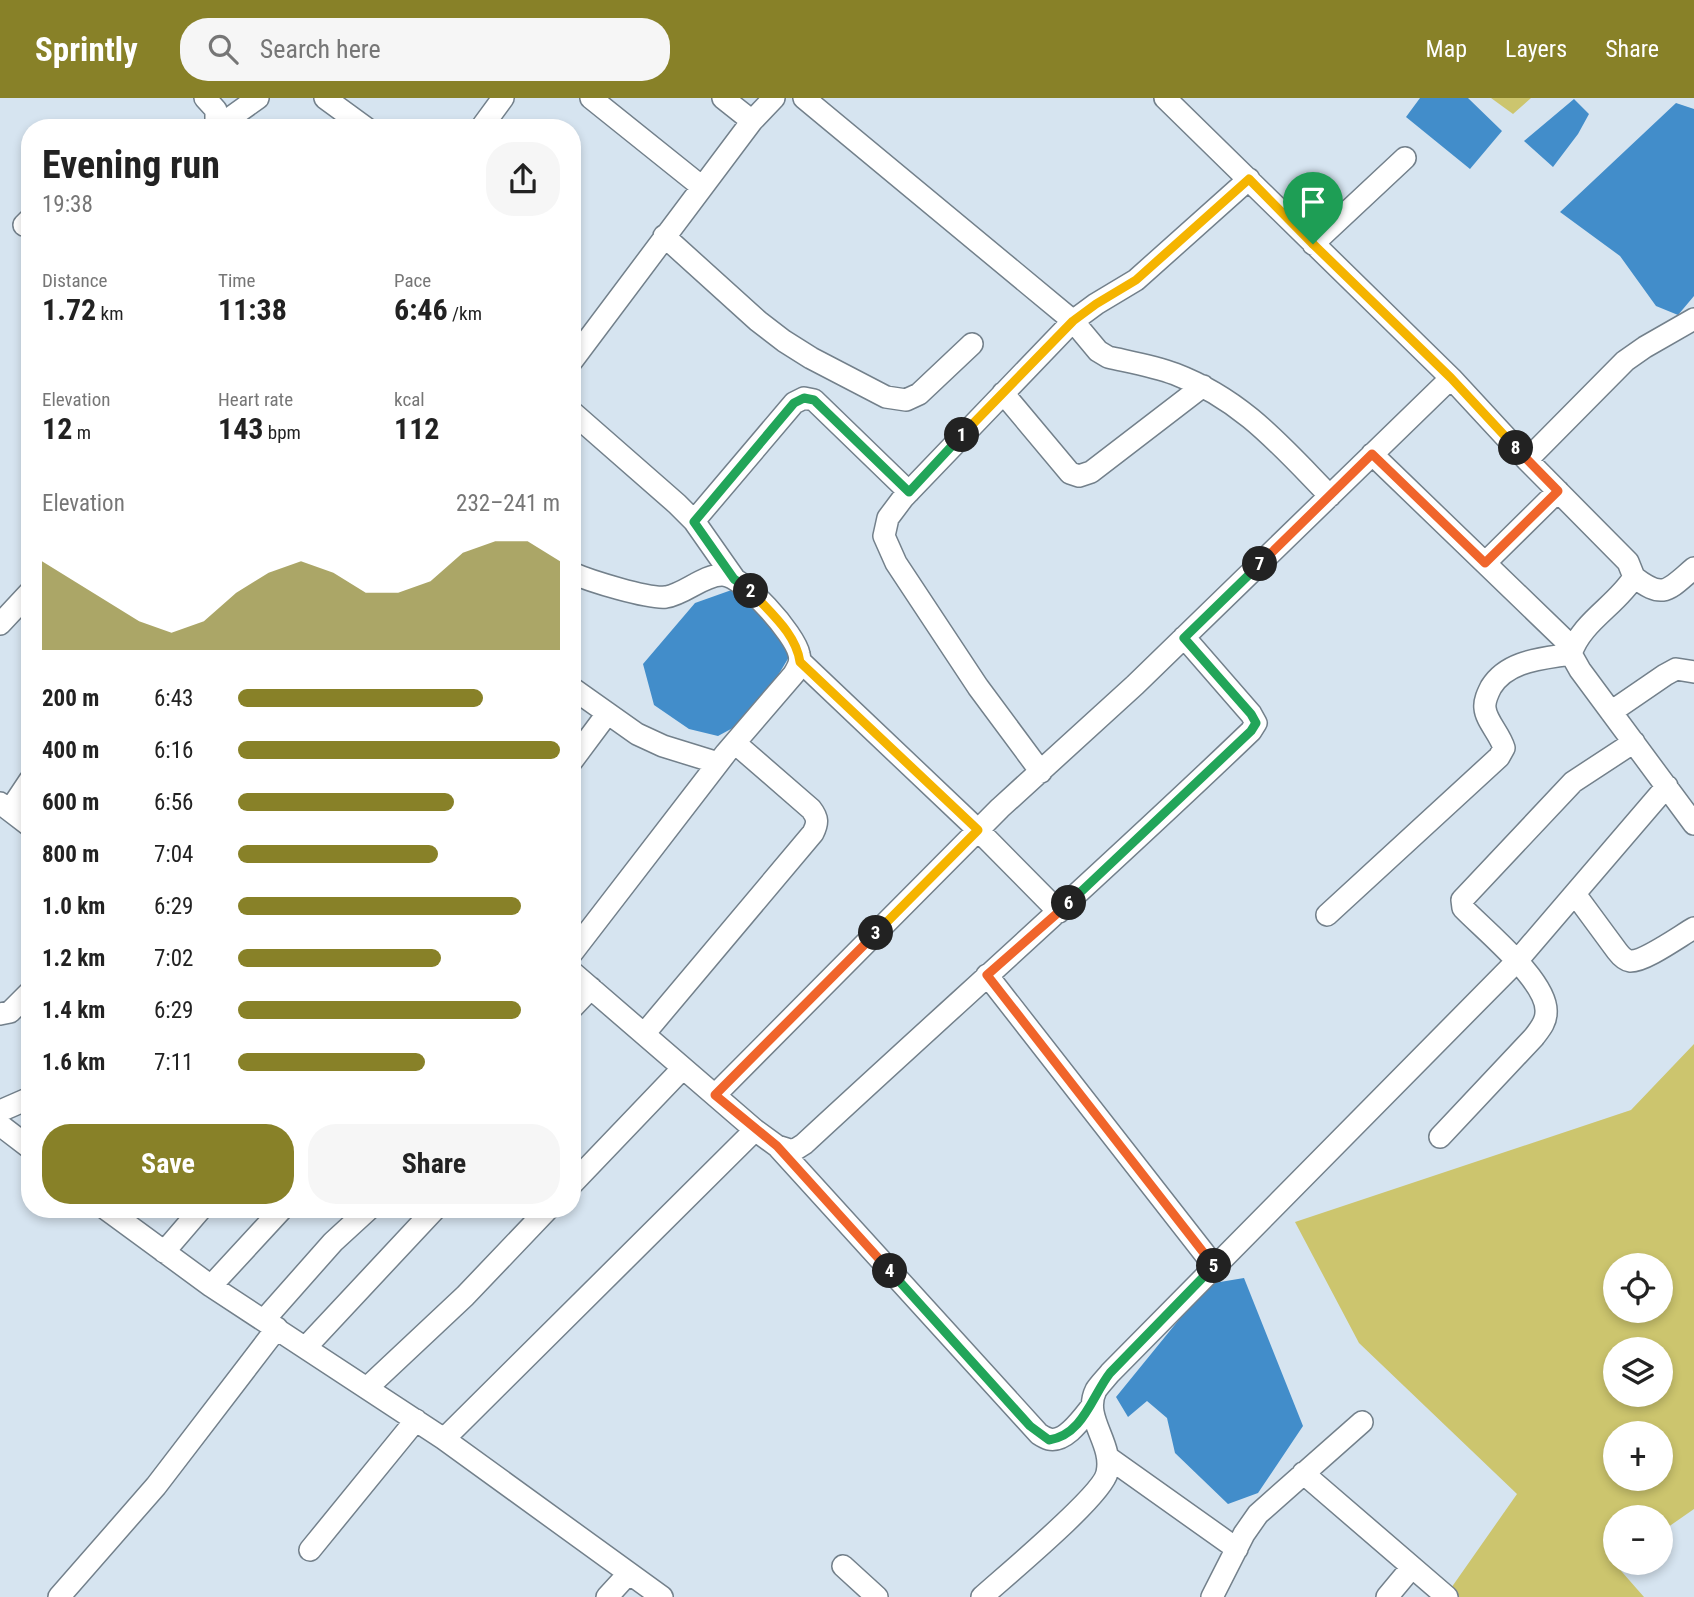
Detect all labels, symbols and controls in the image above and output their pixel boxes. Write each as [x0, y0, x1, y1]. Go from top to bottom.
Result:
search box [180, 18, 670, 81]
text: Sprintly [35, 30, 138, 69]
icon: search [204, 30, 242, 68]
text: Search here [260, 34, 381, 64]
text: Map [1426, 35, 1467, 63]
text: Layers [1505, 35, 1567, 63]
text: Share [1605, 35, 1659, 63]
button: share [486, 142, 560, 216]
text: Evening run [42, 143, 220, 187]
pin [1283, 172, 1343, 244]
icon: arrive [1294, 183, 1332, 221]
text: 19:38 [42, 191, 93, 218]
text: Distance [42, 269, 107, 292]
text: Time [218, 269, 255, 292]
text: Pace [394, 269, 431, 292]
text: 1.72 [42, 292, 96, 327]
text: 11:38 [218, 292, 287, 327]
text: 6:46 [394, 292, 448, 327]
text: km [96, 302, 123, 325]
text: /km [448, 302, 482, 325]
text: Elevation [42, 388, 110, 411]
text: Heart rate [218, 388, 293, 411]
text: kcal [394, 388, 425, 411]
text: 12 [42, 411, 72, 446]
text: 143 [218, 411, 263, 446]
text: 112 [394, 411, 439, 446]
pin: 1 [944, 418, 979, 452]
text: m [72, 421, 91, 444]
text: bpm [263, 421, 301, 444]
text: 1 [957, 423, 966, 446]
pin: 8 [1498, 430, 1534, 466]
text: 8 [1511, 436, 1520, 459]
text: Elevation [42, 490, 125, 517]
text: 232–241 m [456, 490, 560, 517]
pin: 7 [1242, 546, 1278, 582]
text: 7 [1255, 552, 1264, 575]
pin: 2 [734, 574, 768, 608]
text: 2 [746, 579, 755, 602]
text: 200 m [42, 685, 99, 712]
text: 6:43 [154, 685, 193, 712]
text: 400 m [42, 737, 99, 764]
text: 6:16 [154, 737, 193, 764]
text: 600 m [42, 789, 99, 816]
text: 6:56 [154, 789, 193, 816]
text: 800 m [42, 841, 99, 868]
text: 7:04 [154, 841, 193, 868]
pin: 6 [1052, 886, 1086, 920]
text: 6 [1064, 891, 1073, 914]
text: 1.0 km [42, 893, 105, 920]
text: 6:29 [154, 893, 193, 920]
pin: 3 [858, 916, 894, 950]
text: 3 [871, 921, 880, 944]
text: 1.2 km [42, 945, 105, 972]
text: 7:02 [154, 945, 193, 972]
text: 1.4 km [42, 997, 105, 1024]
text: 6:29 [154, 997, 193, 1024]
text: 1.6 km [42, 1049, 105, 1076]
text: 7:11 [154, 1049, 193, 1076]
button: Save [42, 1124, 294, 1204]
button: Share [308, 1124, 560, 1204]
pin: 5 [1196, 1248, 1232, 1284]
map controls [1603, 1253, 1673, 1575]
button: locate [1603, 1253, 1673, 1323]
pin: 4 [872, 1254, 908, 1288]
text: 5 [1209, 1254, 1218, 1277]
text: 4 [885, 1259, 894, 1282]
button: layers [1603, 1337, 1673, 1407]
button: + [1603, 1421, 1673, 1491]
button: − [1603, 1505, 1673, 1575]

